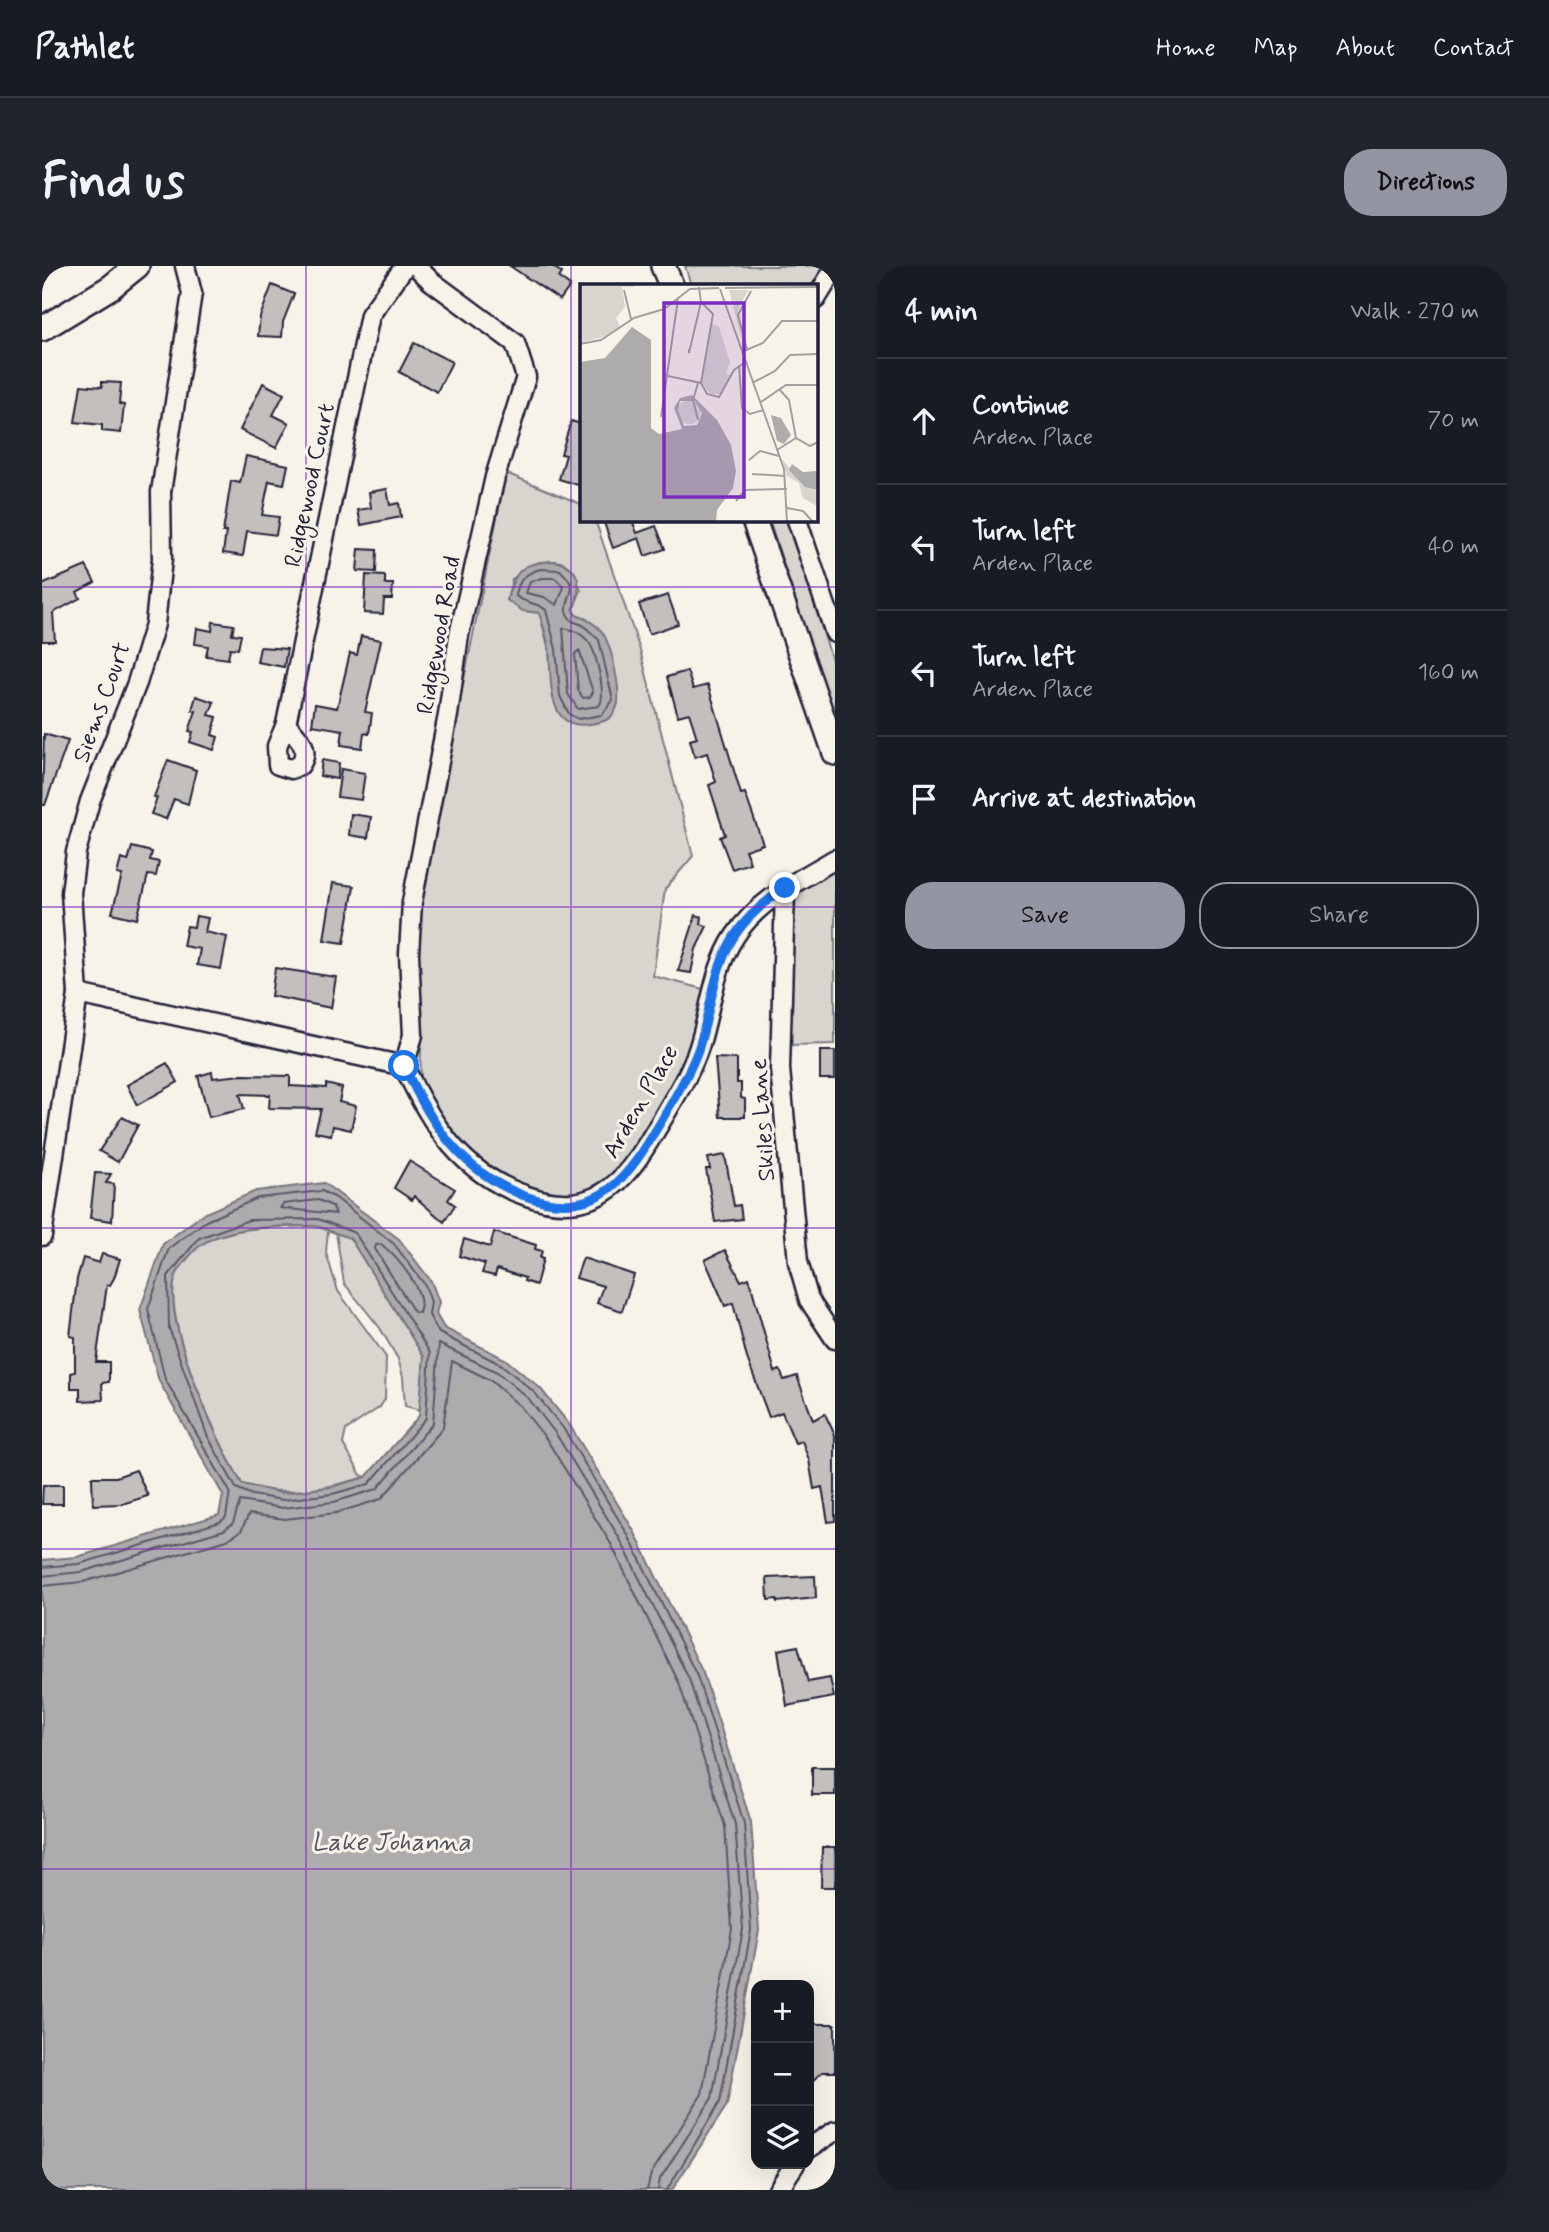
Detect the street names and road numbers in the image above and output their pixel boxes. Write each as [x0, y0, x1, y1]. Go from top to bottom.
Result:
street label: Ridgewood Court [278, 400, 345, 571]
street label: Ridgewood Road [410, 554, 471, 717]
street label: Siems Court [66, 638, 139, 767]
street label: Arden Place [596, 1039, 686, 1164]
street label: Skiles Lane [744, 1057, 783, 1182]

